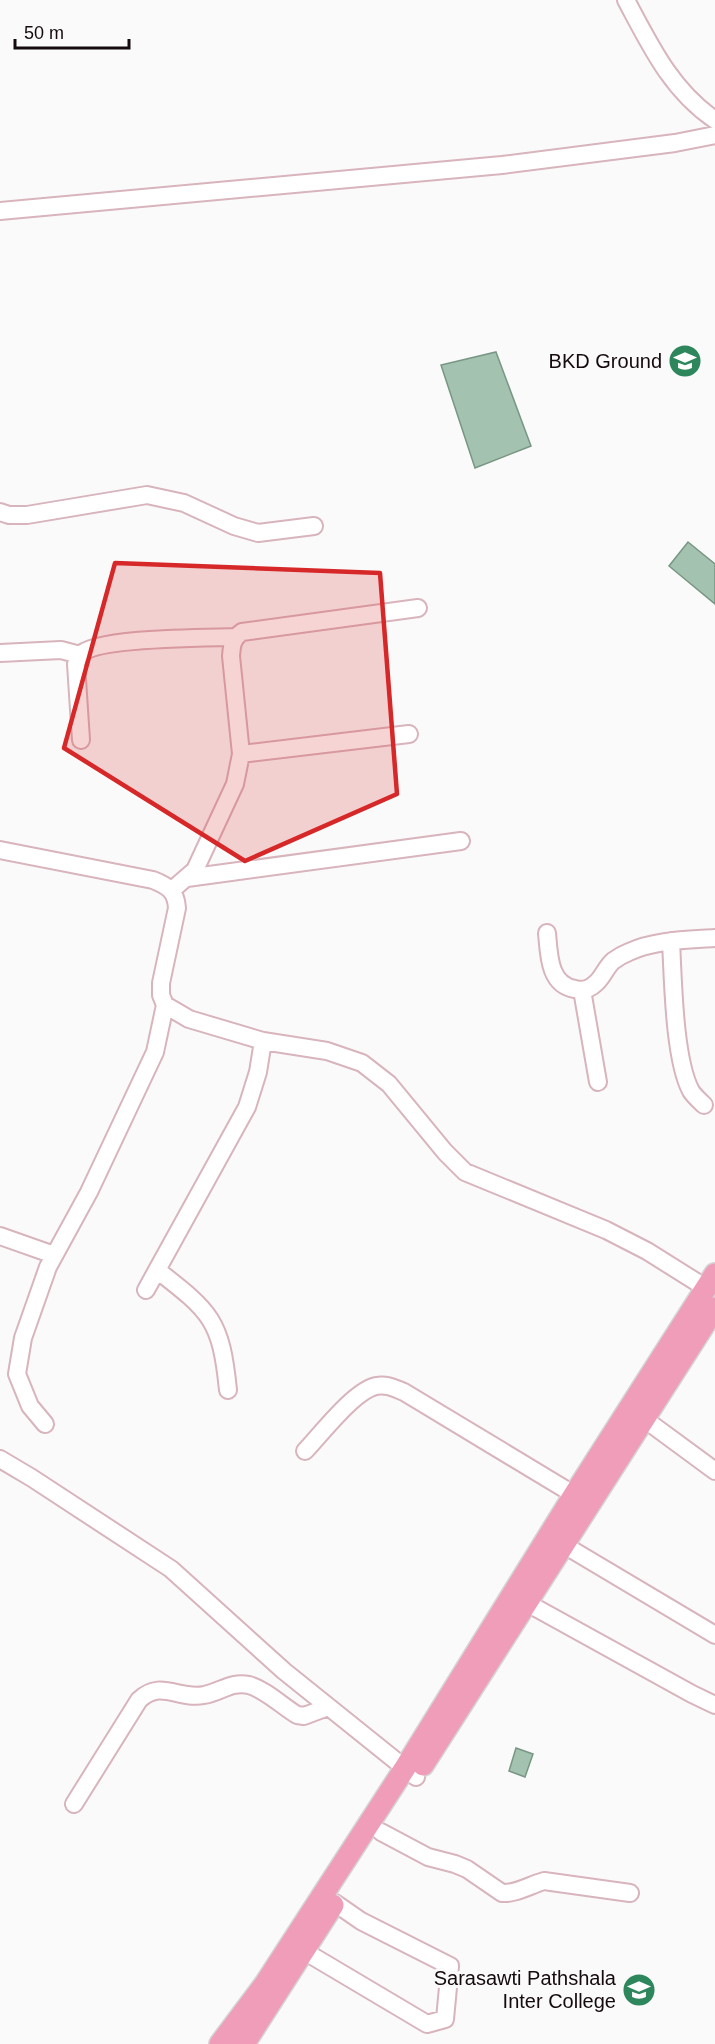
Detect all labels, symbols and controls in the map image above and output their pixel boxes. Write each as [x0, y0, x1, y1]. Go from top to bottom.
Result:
scale bar [15, 12, 129, 50]
text: 50 m [24, 23, 64, 43]
school or university icon: BKD Ground [667, 343, 703, 379]
place label: BKD Ground [549, 350, 662, 372]
place label: Sarasawti Pathshala Inter College [434, 1967, 617, 2012]
school or university icon: Sarasawti Pathshala Inter College [621, 1972, 657, 2008]

